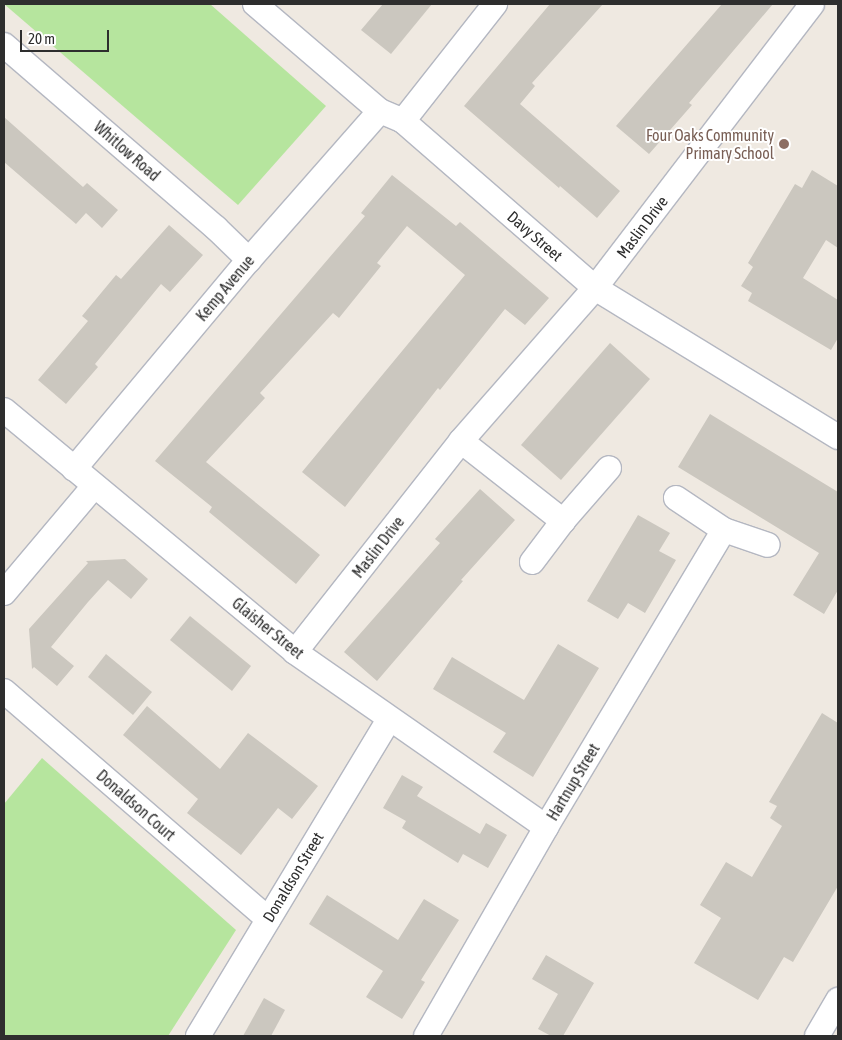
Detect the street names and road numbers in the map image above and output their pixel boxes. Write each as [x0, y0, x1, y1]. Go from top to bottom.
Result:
street label: Whitlow Road [90, 117, 164, 185]
street label: Maslin Drive [612, 192, 672, 262]
street label: Davy Street [503, 207, 567, 265]
street label: Kemp Avenue [192, 251, 258, 325]
street label: Maslin Drive [348, 512, 408, 582]
street label: Glaisher Street [228, 593, 308, 663]
street label: Hartnup Street [543, 740, 603, 824]
street label: Donaldson Court [93, 766, 179, 844]
street label: Donaldson Street [259, 829, 327, 925]

